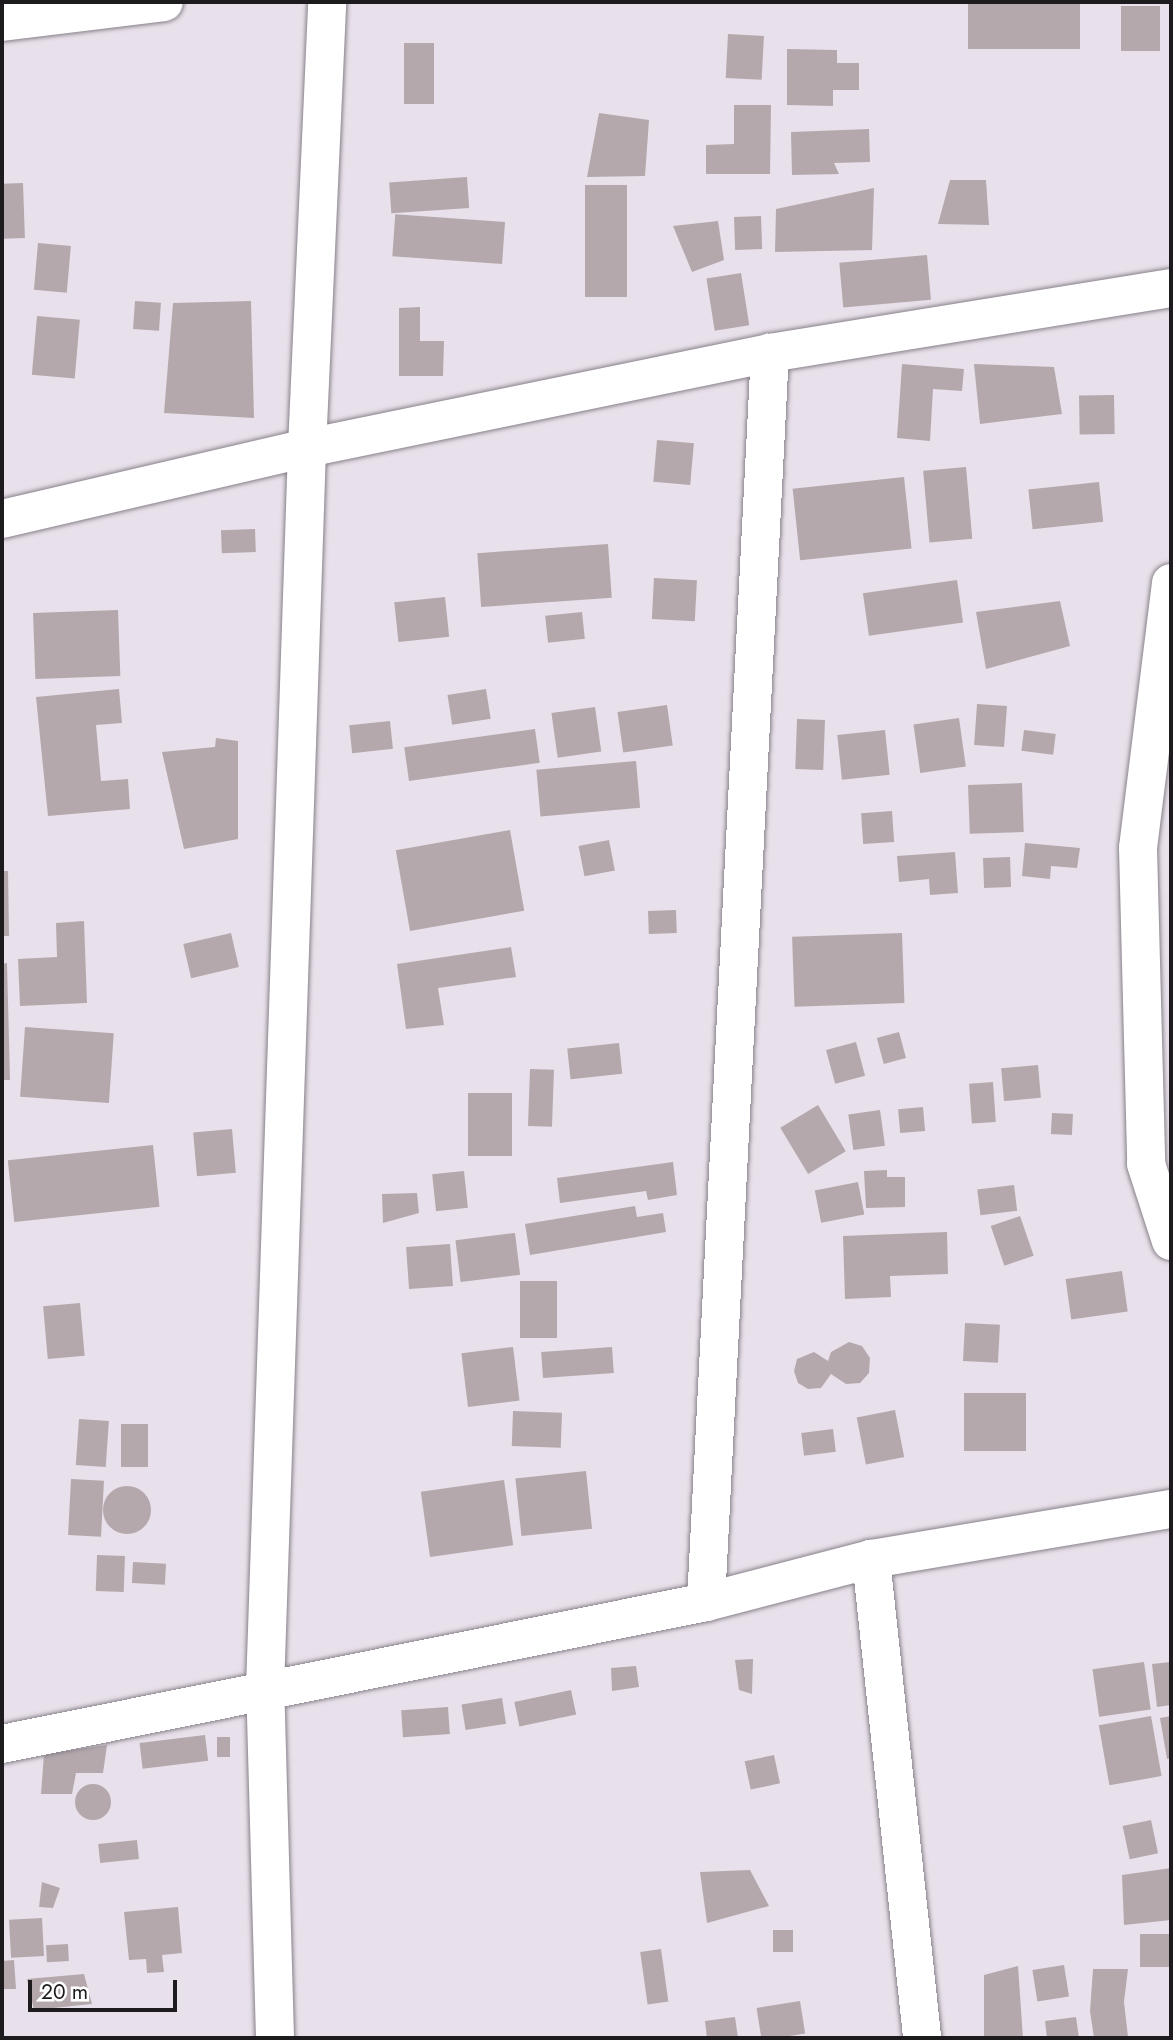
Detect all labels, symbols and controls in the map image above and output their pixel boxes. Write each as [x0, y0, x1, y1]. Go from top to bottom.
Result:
scale bar [32, 1966, 180, 2010]
text: 20 m [41, 1977, 88, 2007]

